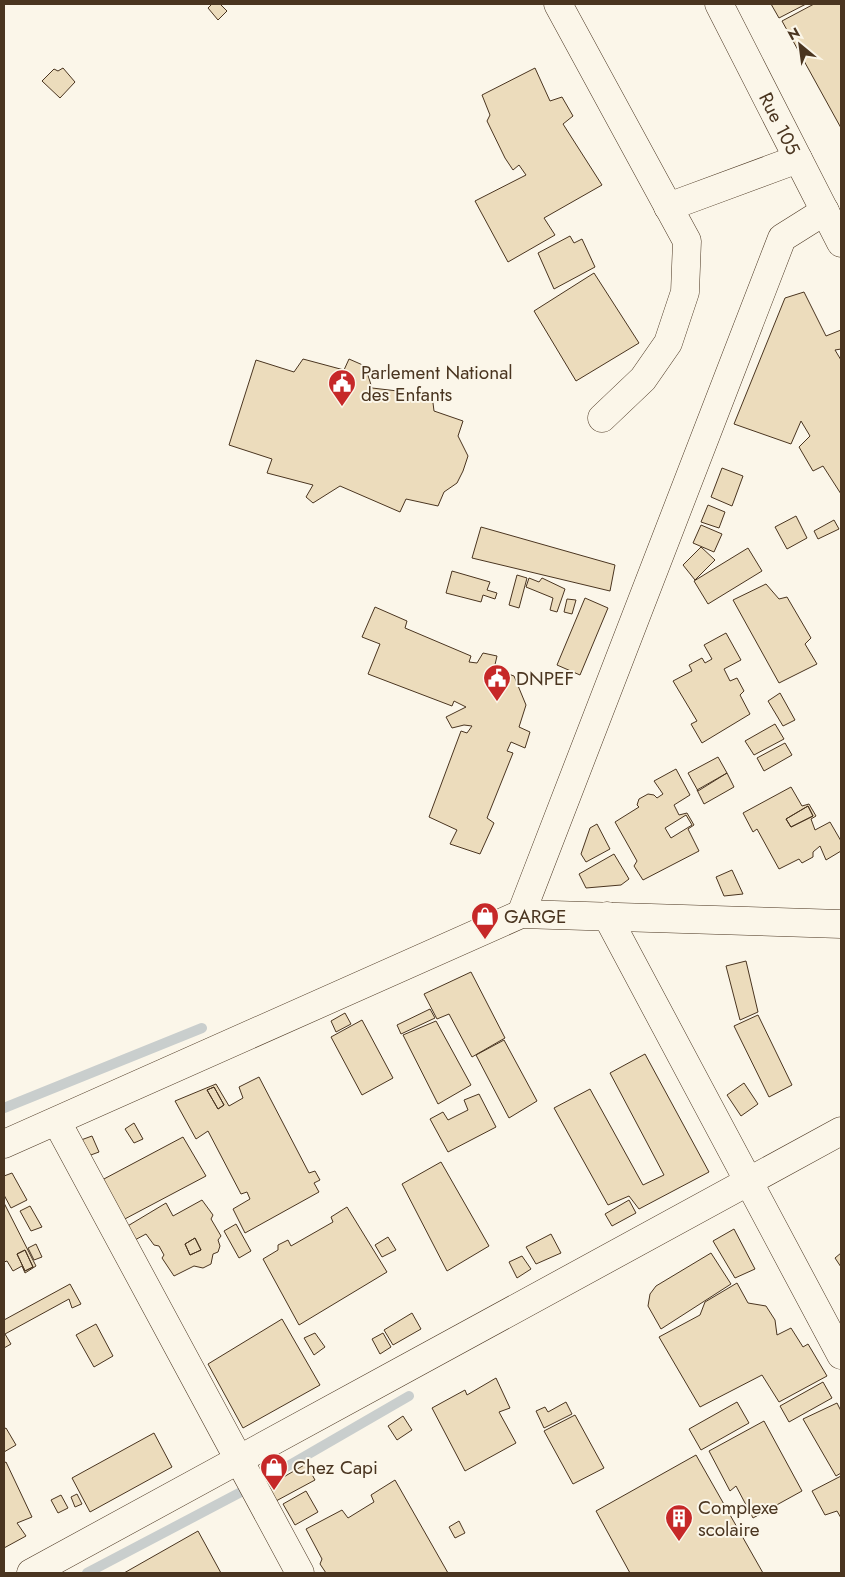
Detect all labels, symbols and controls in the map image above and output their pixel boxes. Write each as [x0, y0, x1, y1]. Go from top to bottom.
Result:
north arrow [775, 20, 825, 70]
text: N [784, 22, 803, 45]
street label: Rue 105 [753, 87, 807, 159]
place label: Parlement National des Enfants [361, 359, 513, 408]
public building icon: Parlement National des Enfants [327, 368, 357, 407]
public building icon: DNPEF [482, 663, 512, 702]
place label: DNPEF [516, 665, 574, 692]
shop icon: GARGE [470, 901, 500, 940]
place label: GARGE [504, 903, 567, 930]
shop icon: Chez Capi [259, 1452, 289, 1491]
place label: Chez Capi [293, 1454, 378, 1481]
place label: Complexe scolaire [698, 1494, 779, 1543]
building icon: Complexe scolaire [664, 1503, 694, 1542]

